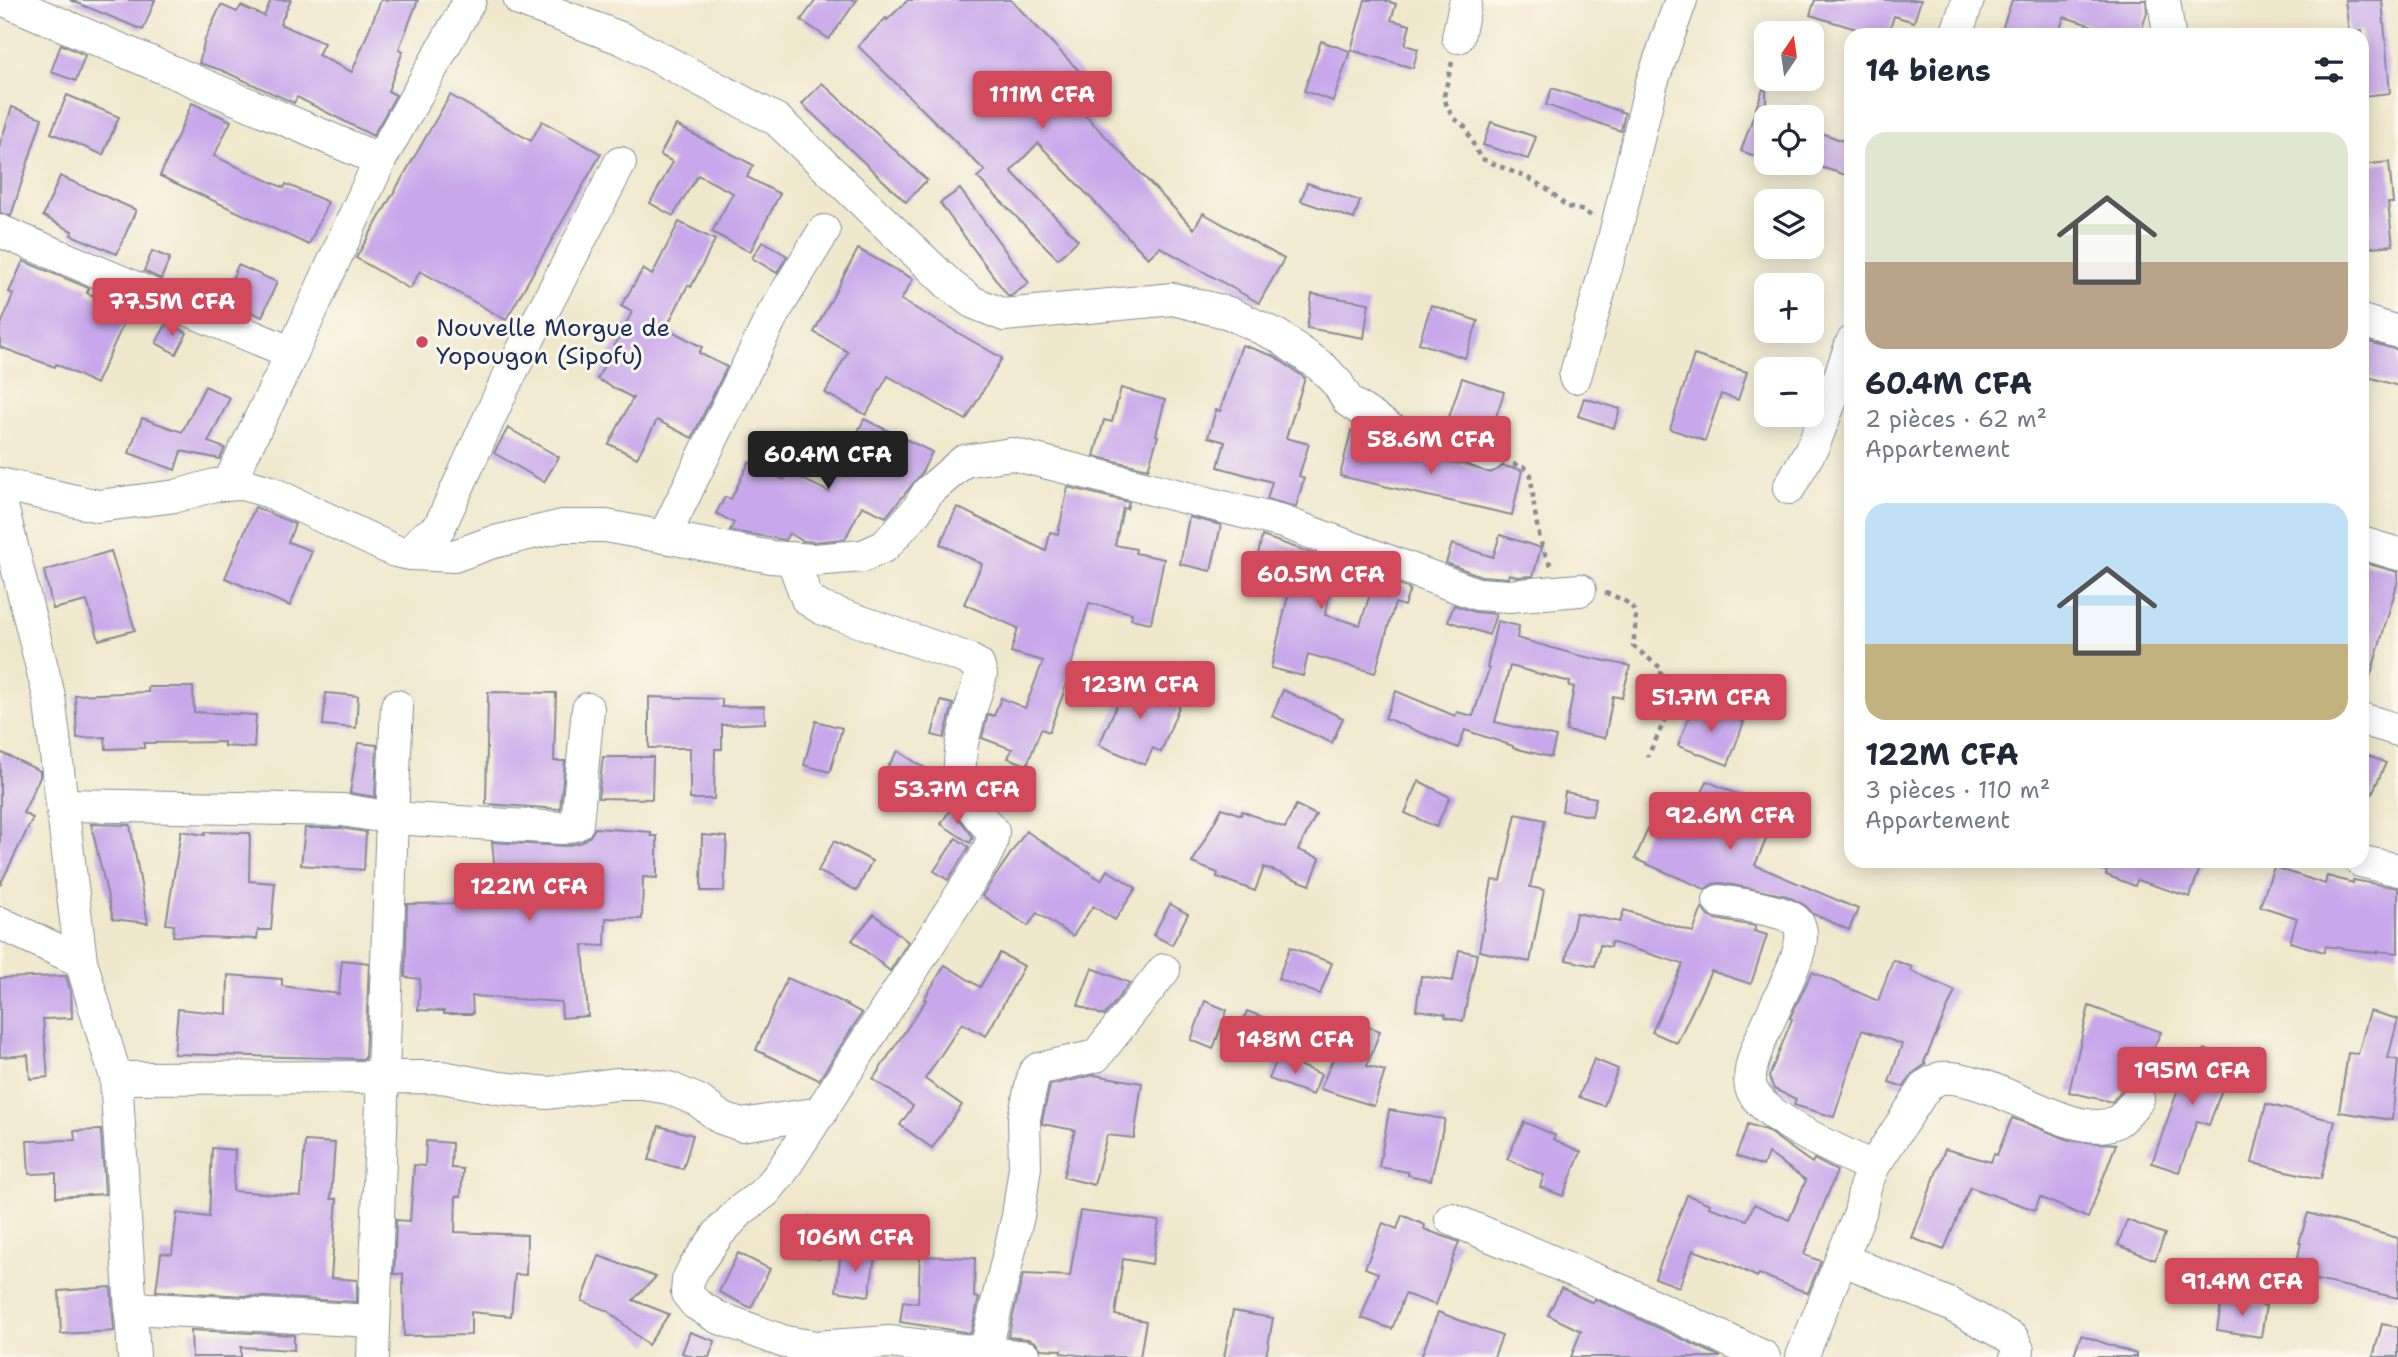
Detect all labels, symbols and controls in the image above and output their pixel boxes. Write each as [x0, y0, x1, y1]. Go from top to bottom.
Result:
north arrow [1754, 21, 1824, 91]
map controls [1754, 21, 1824, 427]
text: 14 biens [1865, 50, 1991, 91]
icon: filters [2310, 51, 2348, 89]
pin: 111M CFA [970, 72, 1114, 131]
text: 111M CFA [989, 79, 1095, 109]
button: locate [1754, 105, 1824, 175]
icon: home [2044, 177, 2170, 303]
button: layers [1754, 189, 1824, 259]
button: + [1754, 273, 1824, 343]
pin: 77.5M CFA [92, 278, 252, 338]
text: 77.5M CFA [109, 286, 235, 316]
place label: Nouvelle Morgue de Yopougon (Sipofu) [436, 312, 670, 372]
marker: Nouvelle Morgue de Yopougon (Sipofu) [414, 334, 430, 350]
button: − [1754, 357, 1824, 427]
text: 60.4M CFA [1865, 363, 2032, 404]
text: 2 pièces · 62 m² [1865, 404, 2047, 434]
pin: 58.6M CFA [1351, 416, 1511, 476]
text: 58.6M CFA [1367, 424, 1495, 454]
pin: 60.4M CFA [748, 432, 908, 491]
text: Appartement [1865, 434, 2010, 464]
text: 60.4M CFA [764, 439, 892, 469]
icon: home [2044, 548, 2170, 674]
pin: 60.5M CFA [1241, 552, 1401, 611]
text: 60.5M CFA [1257, 559, 1385, 589]
pin: 123M CFA [1068, 662, 1212, 721]
text: 123M CFA [1081, 669, 1199, 699]
pin: 51.7M CFA [1631, 674, 1791, 734]
text: 51.7M CFA [1651, 682, 1771, 712]
text: 122M CFA [1865, 734, 2019, 775]
pin: 53.7M CFA [877, 766, 1037, 826]
text: 53.7M CFA [894, 774, 1020, 804]
text: 3 pièces · 110 m² [1865, 775, 2050, 805]
pin: 92.6M CFA [1650, 792, 1810, 852]
text: 92.6M CFA [1665, 800, 1795, 830]
text: Appartement [1865, 805, 2010, 835]
pin: 122M CFA [457, 864, 601, 923]
text: 122M CFA [470, 871, 588, 901]
pin: 148M CFA [1223, 1016, 1367, 1076]
text: 148M CFA [1236, 1024, 1354, 1054]
pin: 195M CFA [2120, 1048, 2264, 1107]
text: 195M CFA [2134, 1055, 2250, 1085]
pin: 106M CFA [783, 1214, 927, 1274]
text: 106M CFA [796, 1222, 914, 1252]
pin: 91.4M CFA [2162, 1258, 2322, 1318]
text: 91.4M CFA [2181, 1266, 2303, 1296]

